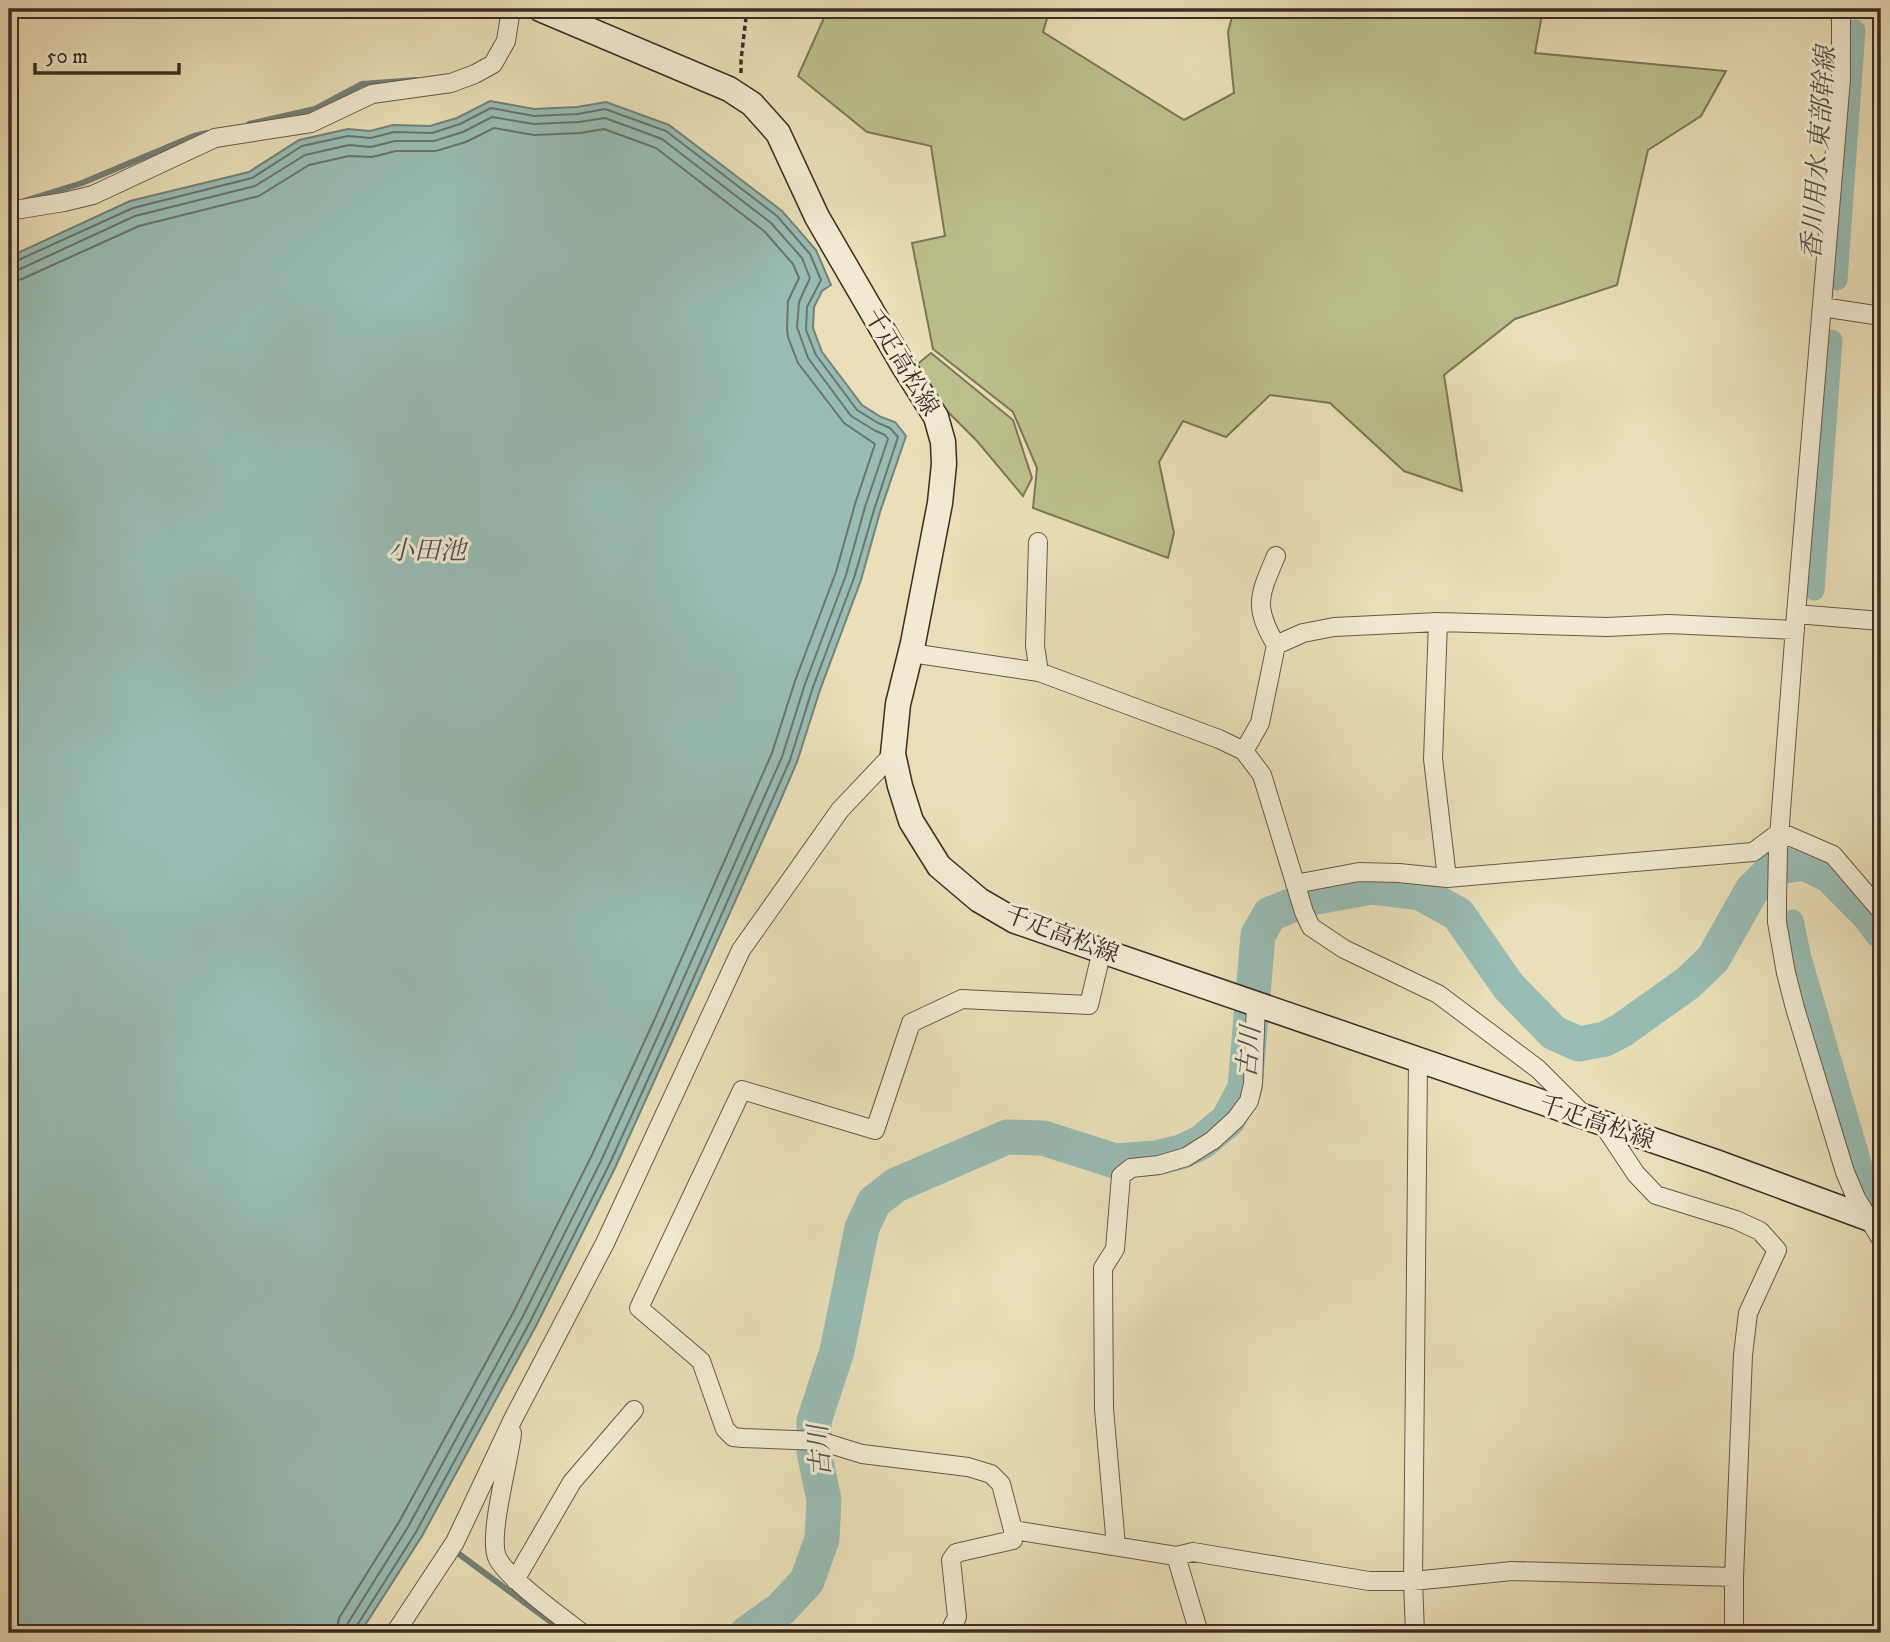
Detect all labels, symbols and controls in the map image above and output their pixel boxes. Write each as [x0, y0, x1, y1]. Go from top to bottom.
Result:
scale bar [35, 32, 178, 76]
water label: 香川用水 東部幹線 [1796, 42, 1844, 261]
text: 50 m [46, 44, 88, 70]
street label: 千疋高松線 [857, 303, 945, 422]
water label: 小田池 [388, 535, 469, 568]
street label: 千疋高松線 [1000, 899, 1123, 970]
water label: 古川 [1231, 1022, 1268, 1079]
street label: 千疋高松線 [1535, 1089, 1658, 1157]
water label: 古川 [802, 1421, 839, 1478]

